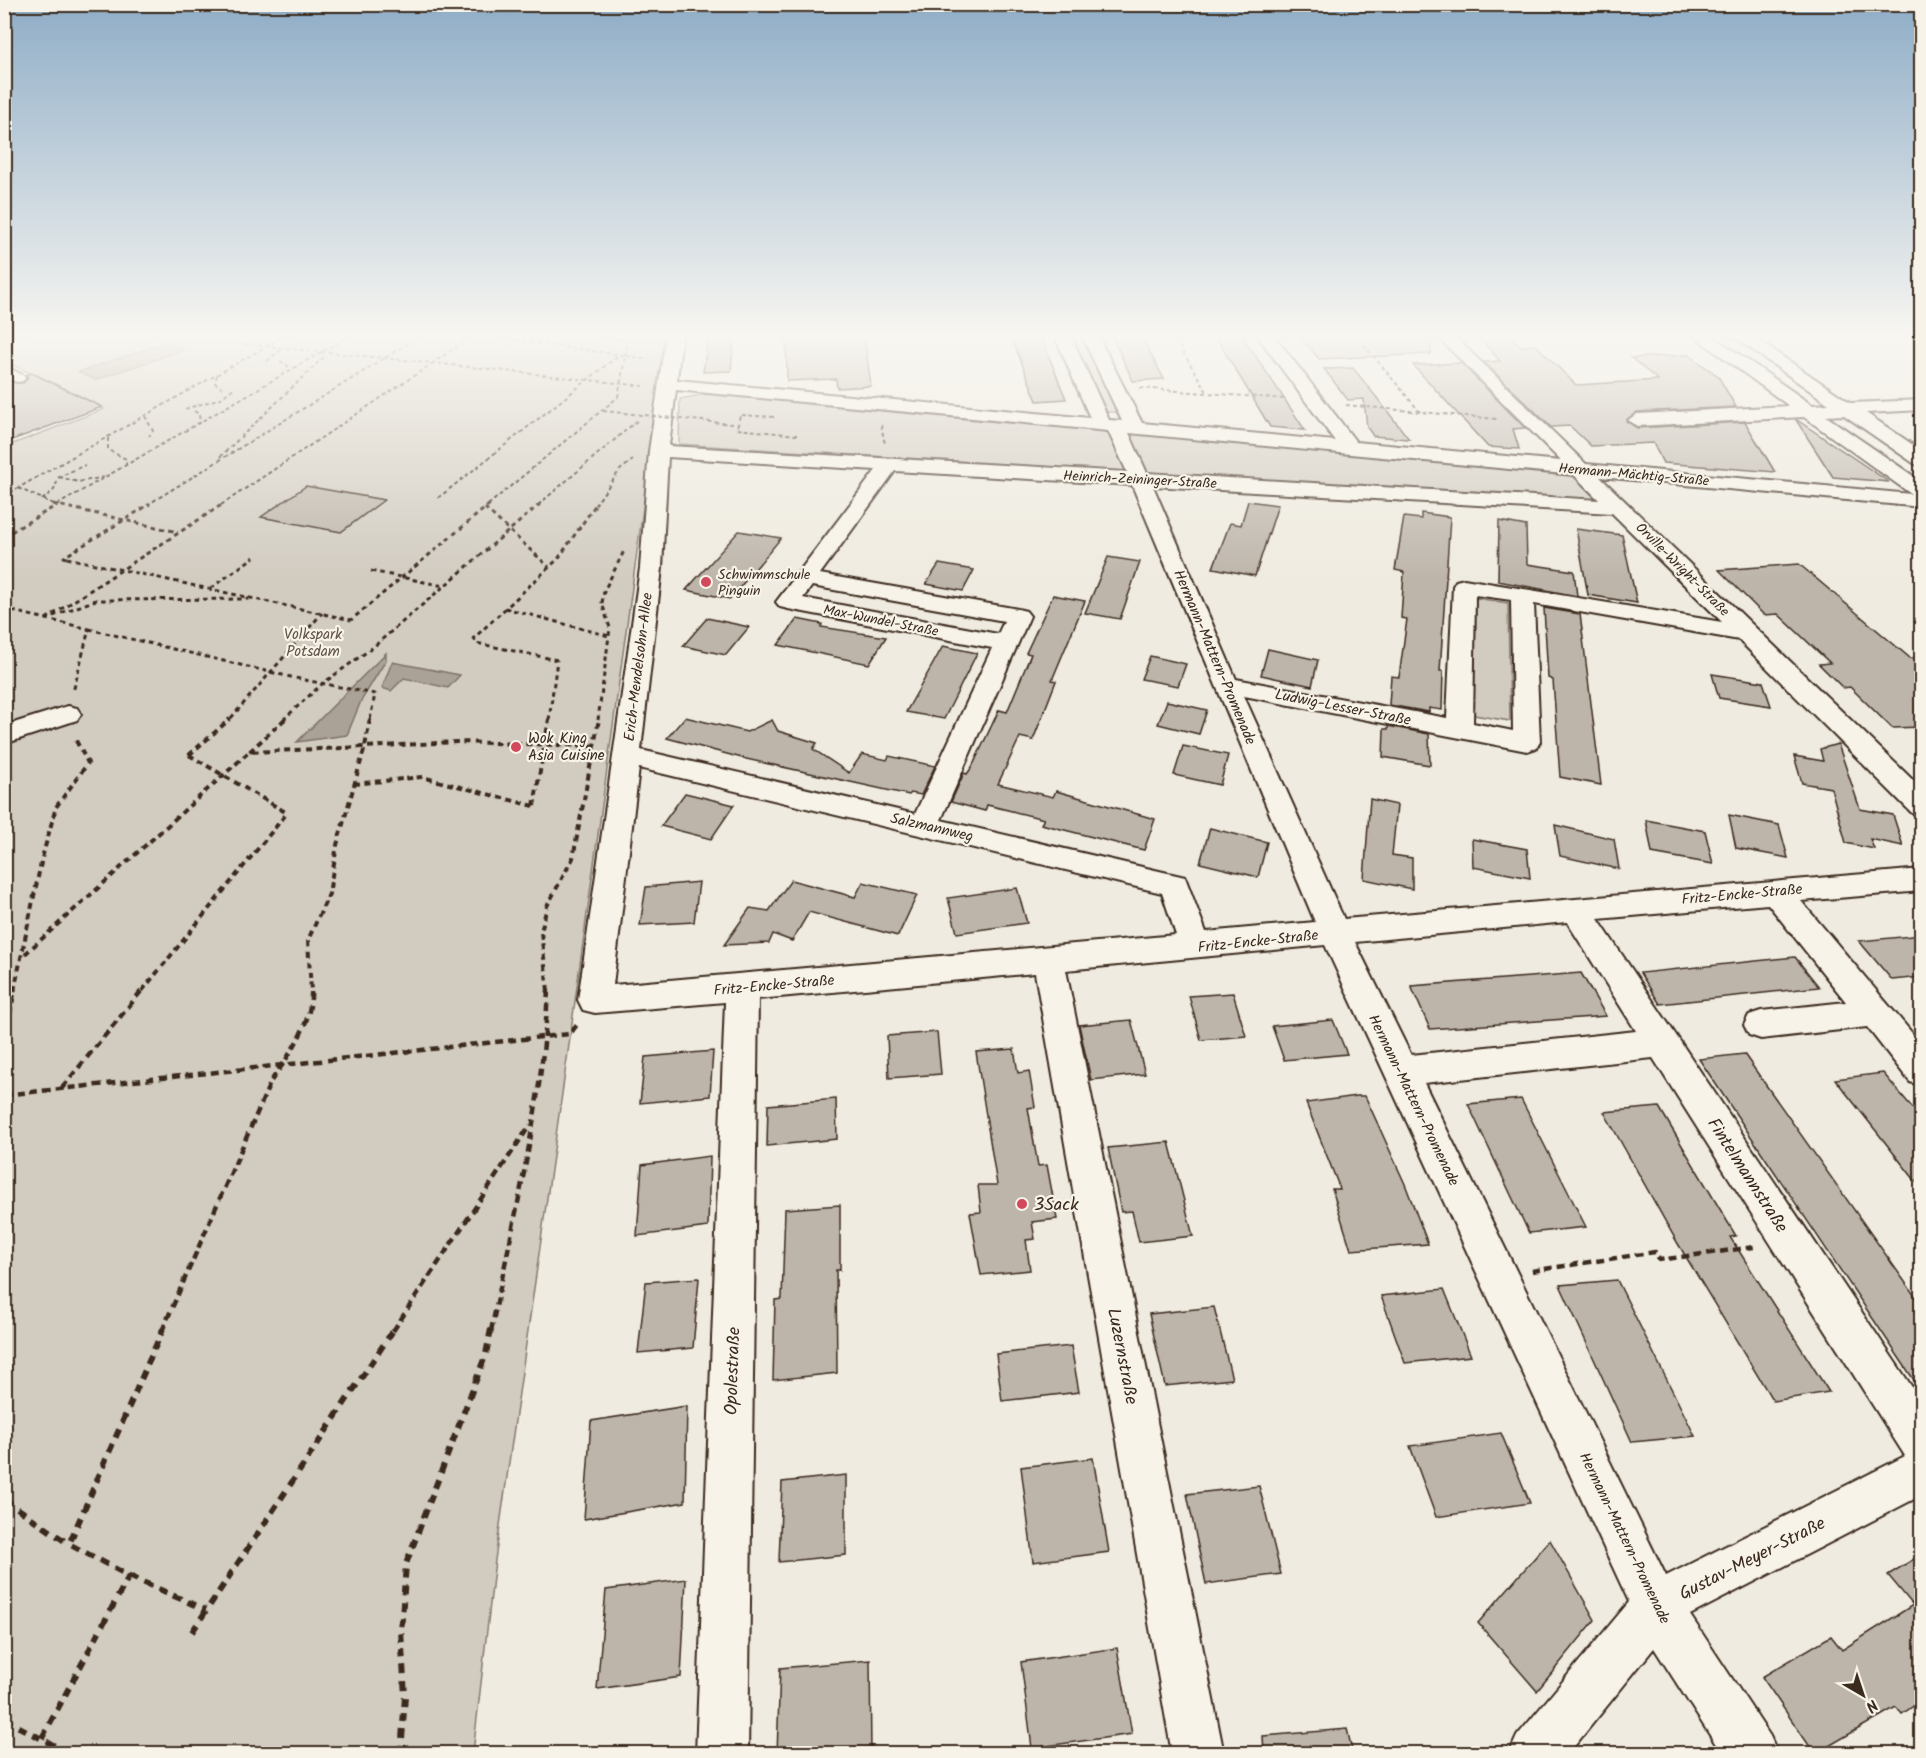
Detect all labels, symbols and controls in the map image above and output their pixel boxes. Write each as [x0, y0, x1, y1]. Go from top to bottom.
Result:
street label: Hermann-Mächtig-Straße [1558, 457, 1711, 493]
street label: Heinrich-Zeininger-Straße [1063, 465, 1218, 495]
street label: Orville-Wright-Straße [1630, 518, 1735, 622]
place label: Schwimmschule Pinguin [718, 564, 811, 602]
street label: Hermann-Mattern-Promenade [1166, 566, 1262, 749]
marker: Schwimmschule Pinguin [699, 575, 713, 589]
street label: Erich-Mendelsohn-Allee [618, 591, 660, 743]
street label: Max-Wundel-Straße [821, 599, 941, 643]
park label: Volkspark Potsdam [284, 623, 343, 664]
street label: Ludwig-Lesser-Straße [1273, 683, 1413, 733]
place label: Wok King Asia Cuisine [528, 727, 605, 768]
marker: Wok King Asia Cuisine [509, 740, 523, 754]
street label: Salzmannweg [888, 807, 976, 849]
street label: Fritz-Encke-Straße [1681, 878, 1804, 912]
street label: Fritz-Encke-Straße [1197, 924, 1320, 960]
street label: Fritz-Encke-Straße [713, 969, 836, 1003]
street label: Hermann-Mattern-Promenade [1361, 1010, 1465, 1191]
street label: Fintelmannstraße [1699, 1112, 1795, 1239]
place label: 3Sack [1034, 1191, 1079, 1220]
marker: 3Sack [1015, 1197, 1029, 1211]
street label: Luzernstraße [1098, 1306, 1145, 1407]
street label: Opolestraße [717, 1327, 750, 1416]
street label: Hermann-Mattern-Promenade [1572, 1448, 1676, 1629]
street label: Gustav-Meyer-Straße [1674, 1510, 1831, 1609]
north arrow [1833, 1665, 1893, 1725]
text: N [1860, 1693, 1883, 1718]

